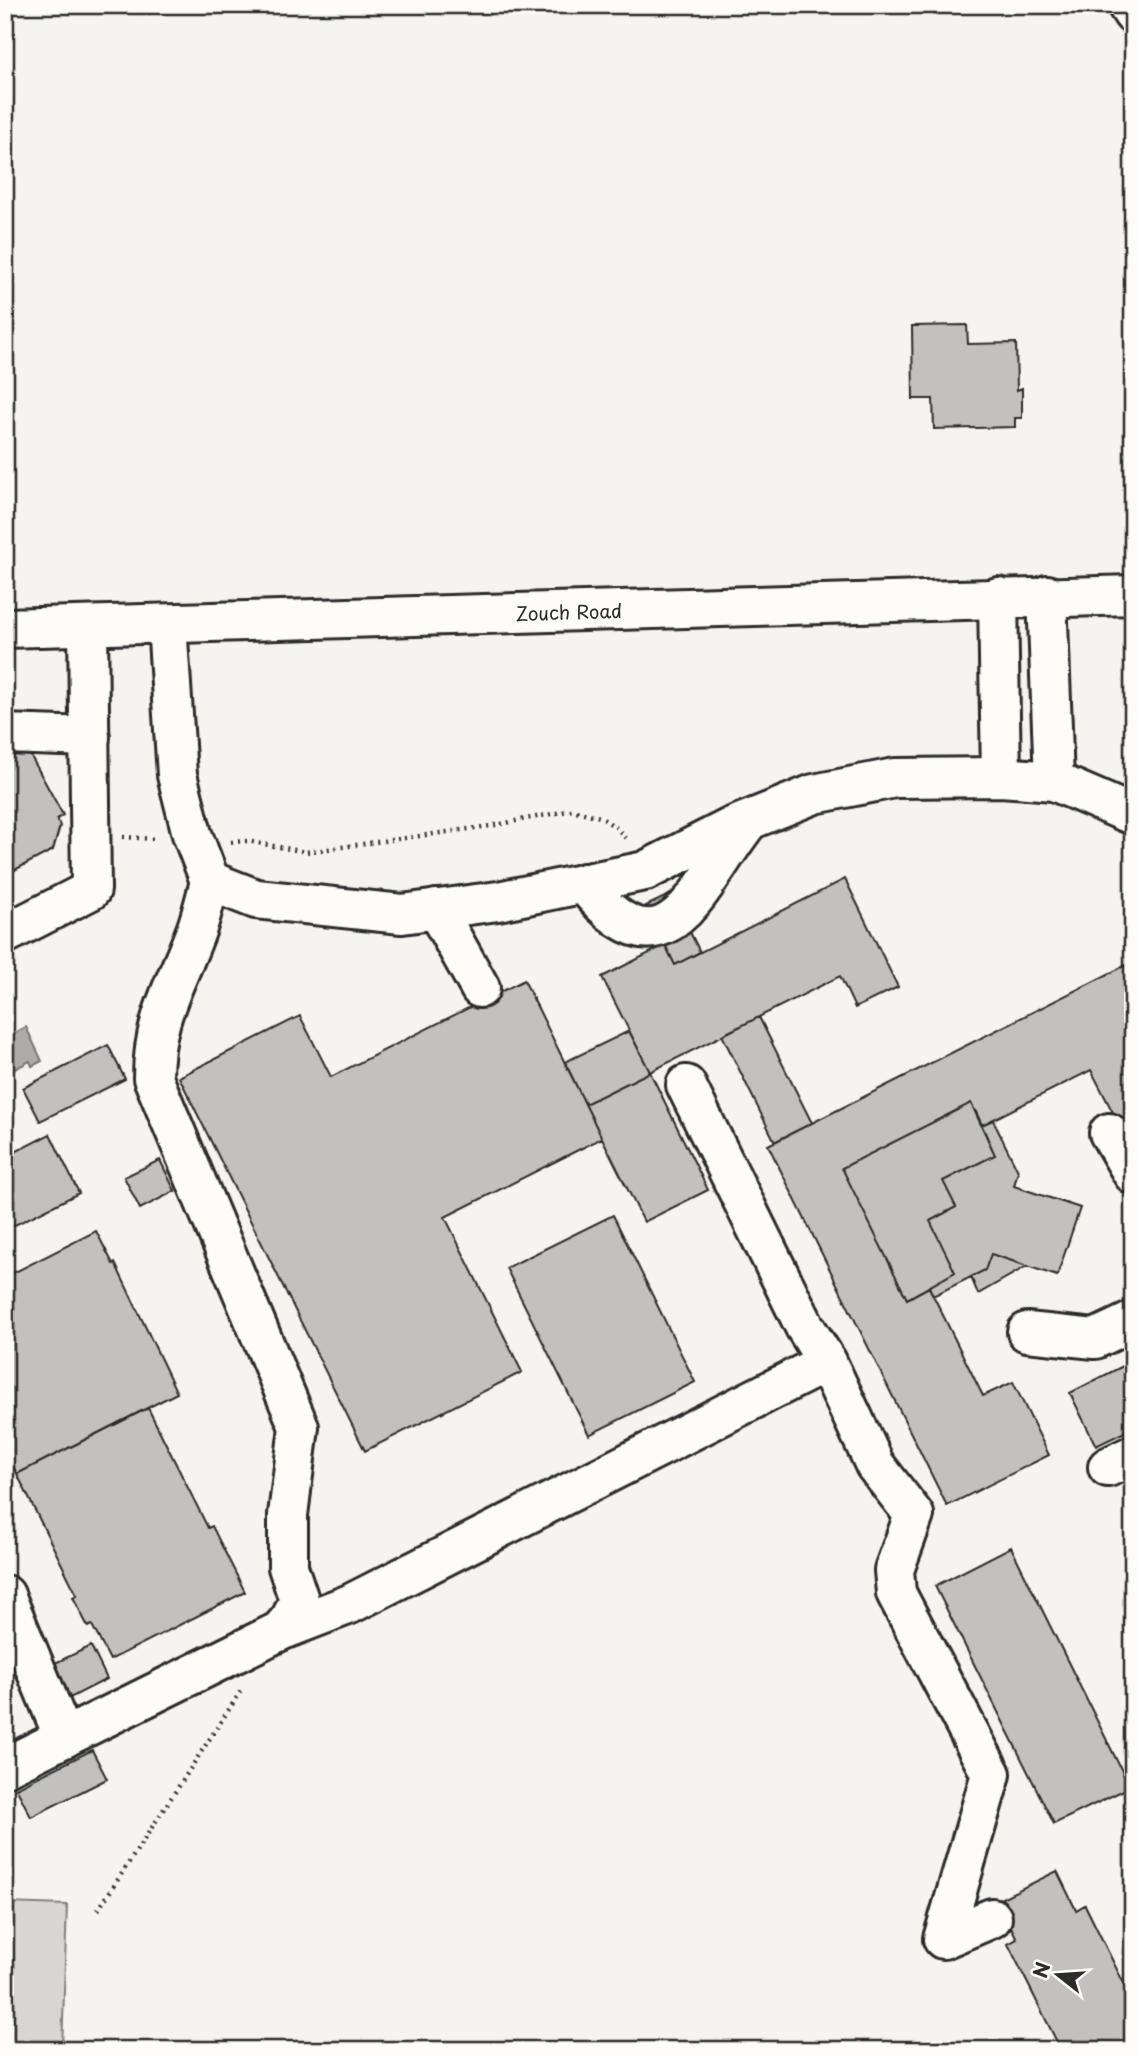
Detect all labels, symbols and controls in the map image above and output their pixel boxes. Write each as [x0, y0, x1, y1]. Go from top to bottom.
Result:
street label: Zouch Road [515, 596, 623, 627]
north arrow [1023, 1940, 1092, 2010]
text: N [1025, 1958, 1056, 1981]

